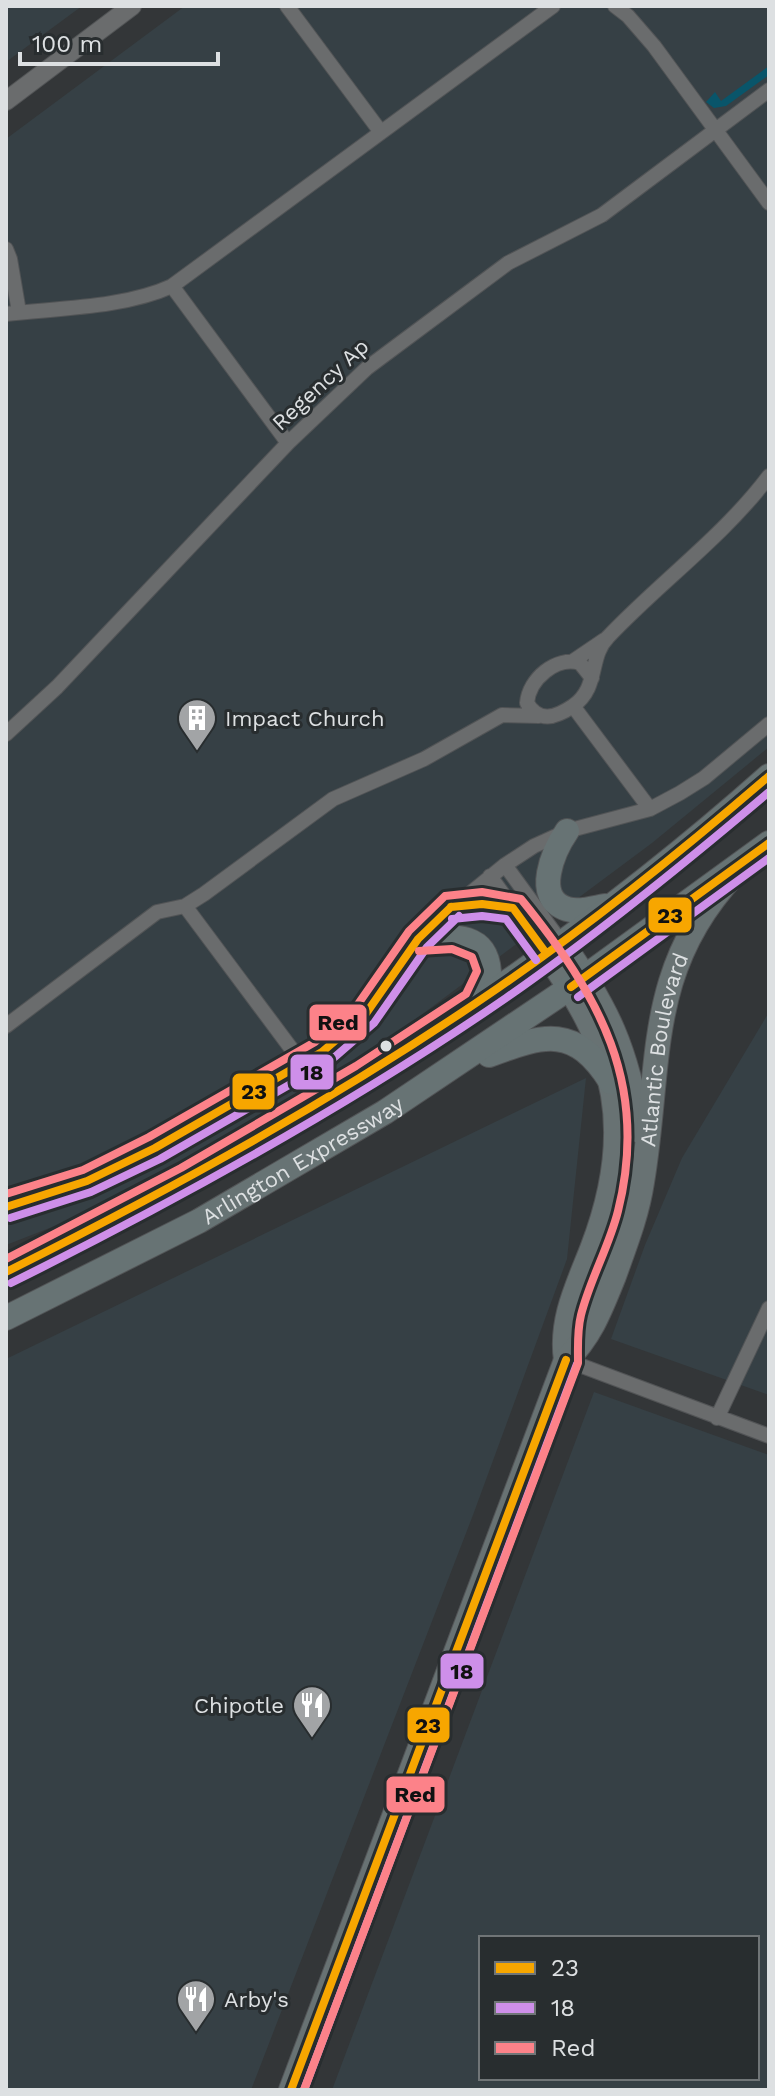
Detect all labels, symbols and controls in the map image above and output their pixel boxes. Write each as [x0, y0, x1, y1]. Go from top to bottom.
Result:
scale bar [20, 16, 218, 66]
text: 100 m [32, 30, 102, 58]
street label: Regency Ap [267, 333, 374, 435]
building icon: Impact Church [176, 697, 218, 752]
place label: Impact Church [225, 706, 385, 731]
line badge: 23 [647, 896, 693, 934]
text: 23 [657, 903, 683, 928]
street label: Atlantic Boulevard [635, 949, 693, 1148]
line badge: Red [308, 1003, 368, 1042]
text: Red [317, 1010, 359, 1035]
unlabelled marker [378, 1038, 394, 1054]
line badge: 18 [289, 1053, 335, 1091]
text: 18 [300, 1060, 324, 1085]
line badge: 23 [231, 1072, 276, 1111]
text: 23 [241, 1079, 267, 1104]
street label: Arlington Expressway [197, 1091, 409, 1230]
line badge: 18 [439, 1652, 485, 1690]
text: 18 [450, 1659, 474, 1684]
restaurant icon: Chipotle [291, 1684, 333, 1739]
place label: Chipotle [194, 1693, 284, 1718]
line badge: 23 [406, 1706, 451, 1744]
text: 23 [415, 1713, 441, 1738]
line badge: Red [385, 1775, 446, 1814]
text: Red [394, 1782, 436, 1807]
legend [479, 1936, 759, 2080]
text: 23 [551, 1954, 579, 1982]
restaurant icon: Arby's [175, 1978, 217, 2033]
place label: Arby's [224, 1987, 289, 2012]
text: 18 [551, 1994, 575, 2022]
text: Red [551, 2034, 595, 2062]

